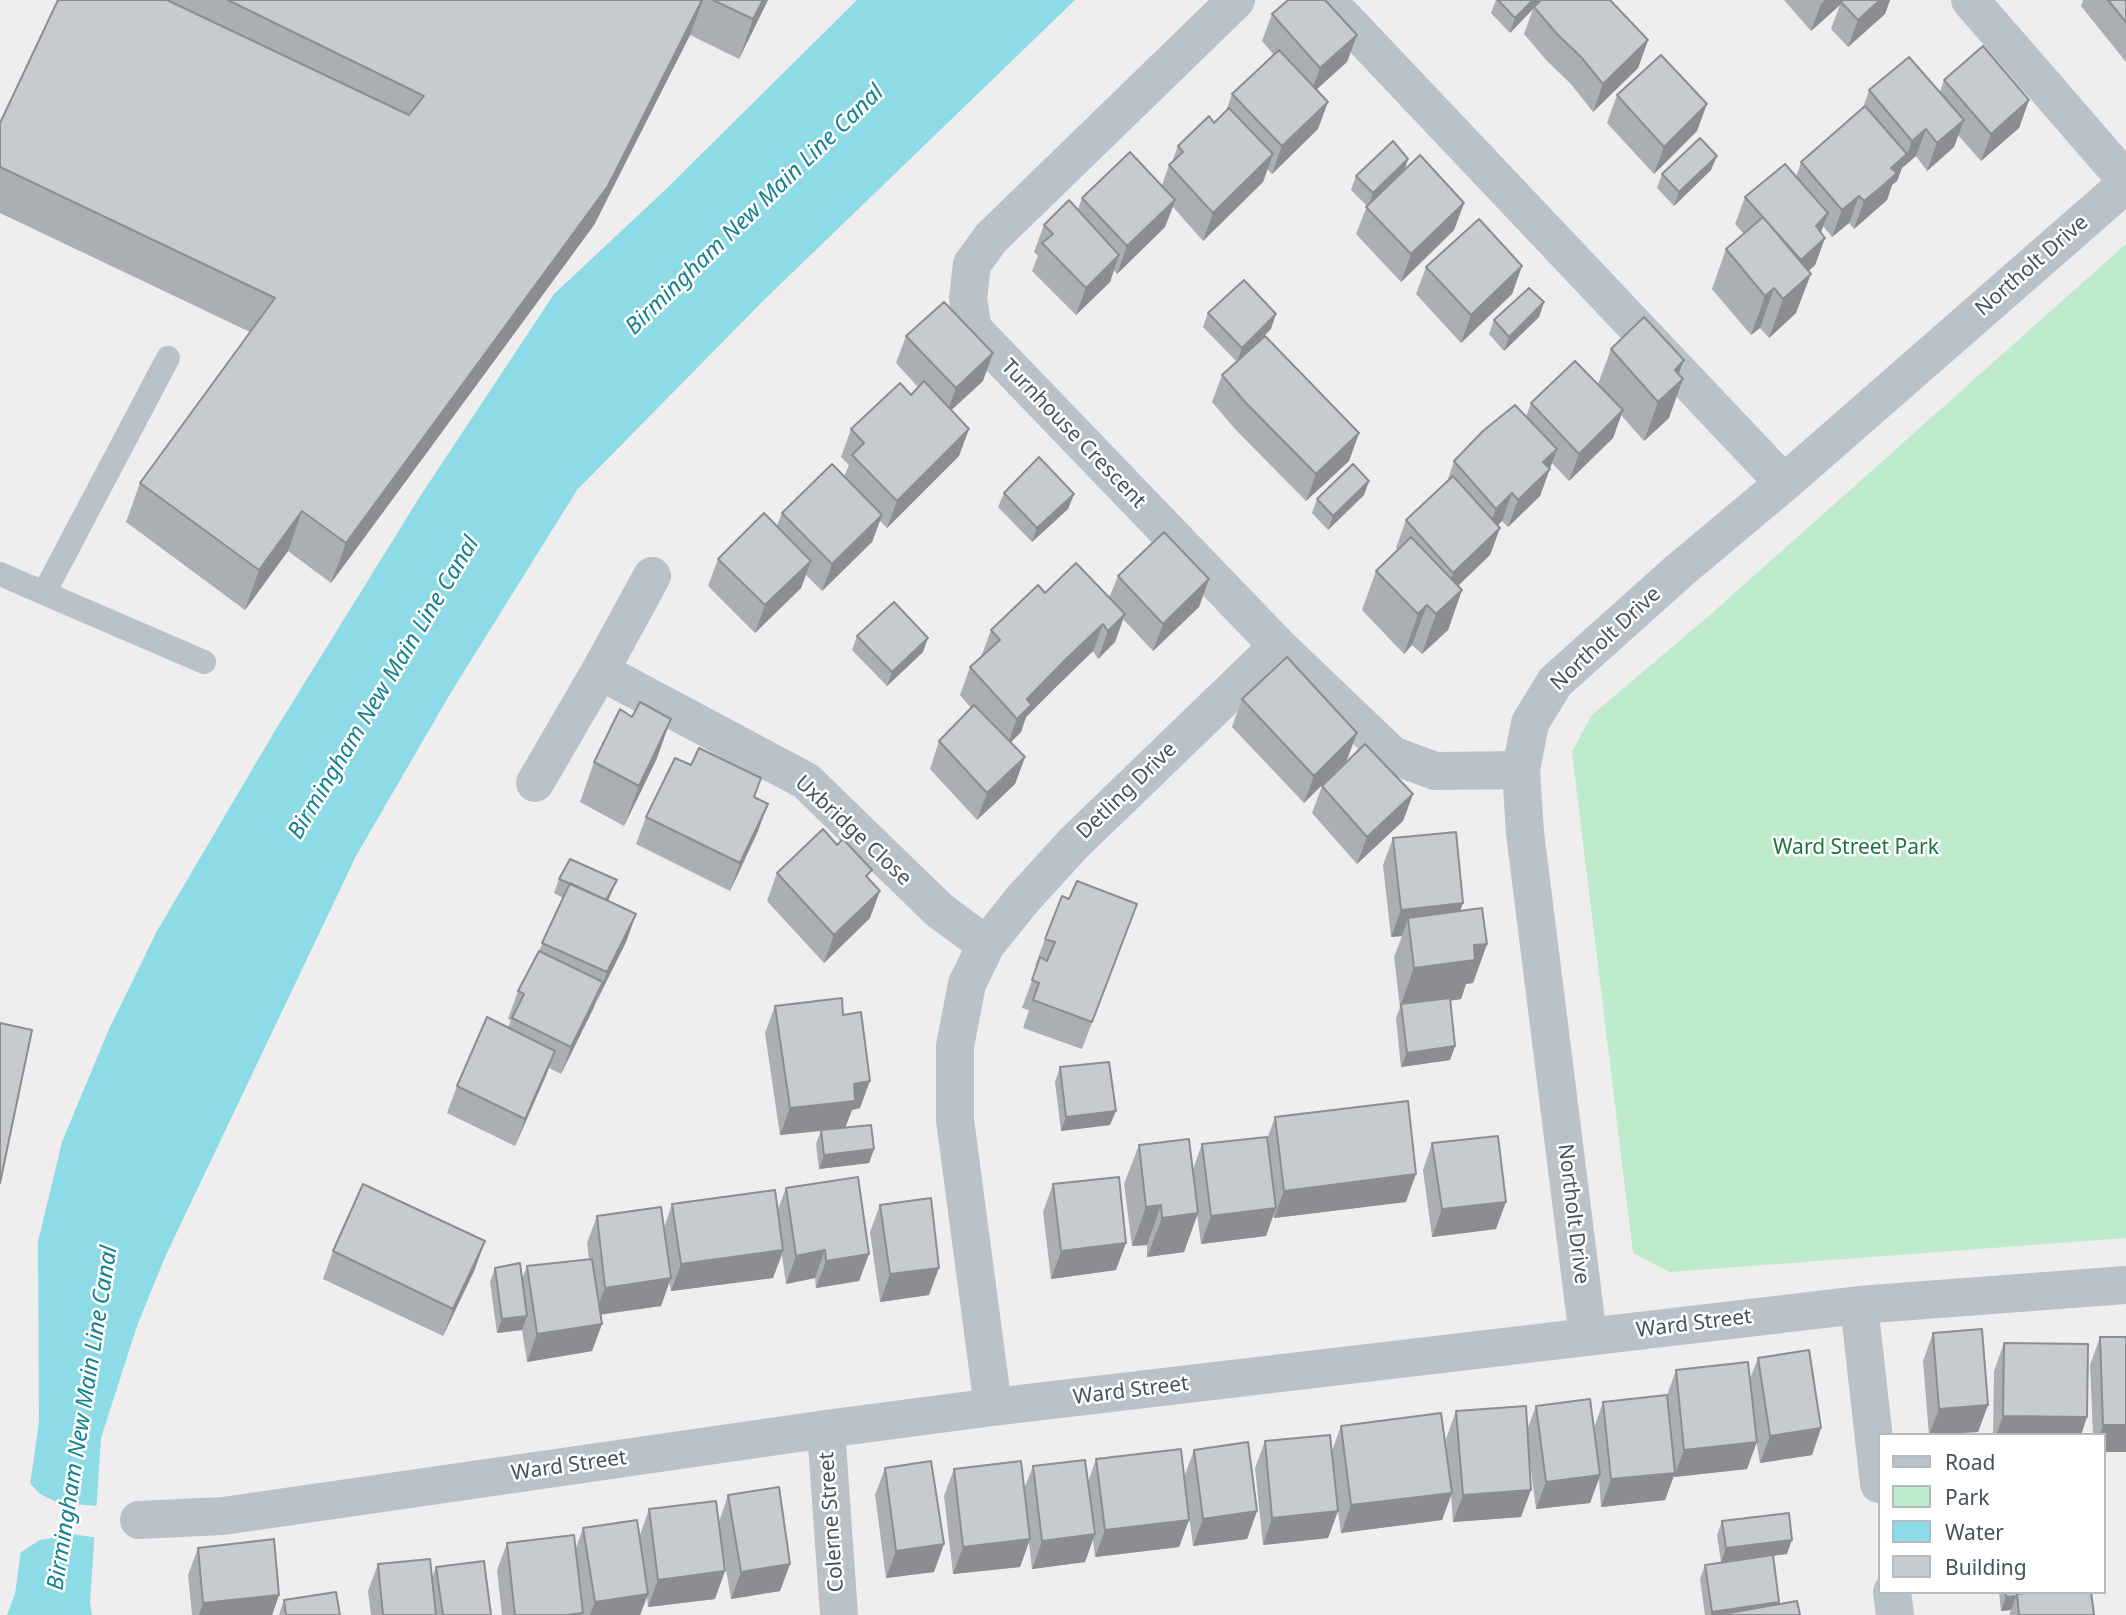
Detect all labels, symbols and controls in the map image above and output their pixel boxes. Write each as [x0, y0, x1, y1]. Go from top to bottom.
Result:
water label: Birmingham New Main Line Canal [620, 79, 890, 341]
street label: Northolt Drive [1971, 210, 2093, 322]
street label: Turnhouse Crescent [995, 354, 1151, 514]
water label: Birmingham New Main Line Canal [283, 532, 485, 844]
street label: Northolt Drive [1546, 582, 1666, 696]
street label: Detling Drive [1072, 737, 1182, 845]
street label: Uxbridge Close [790, 771, 916, 891]
park label: Ward Street Park [1773, 835, 1939, 861]
street label: Northolt Drive [1552, 1142, 1594, 1286]
water label: Birmingham New Main Line Canal [42, 1244, 124, 1592]
street label: Ward Street [1635, 1304, 1753, 1344]
street label: Ward Street [1072, 1371, 1190, 1411]
legend [1878, 1433, 2105, 1594]
street label: Ward Street [510, 1445, 628, 1487]
text: Road [1945, 1448, 1995, 1476]
street label: Colerne Street [815, 1451, 849, 1593]
text: Park [1945, 1483, 1989, 1511]
text: Water [1945, 1518, 2004, 1546]
text: Building [1945, 1553, 2027, 1581]

